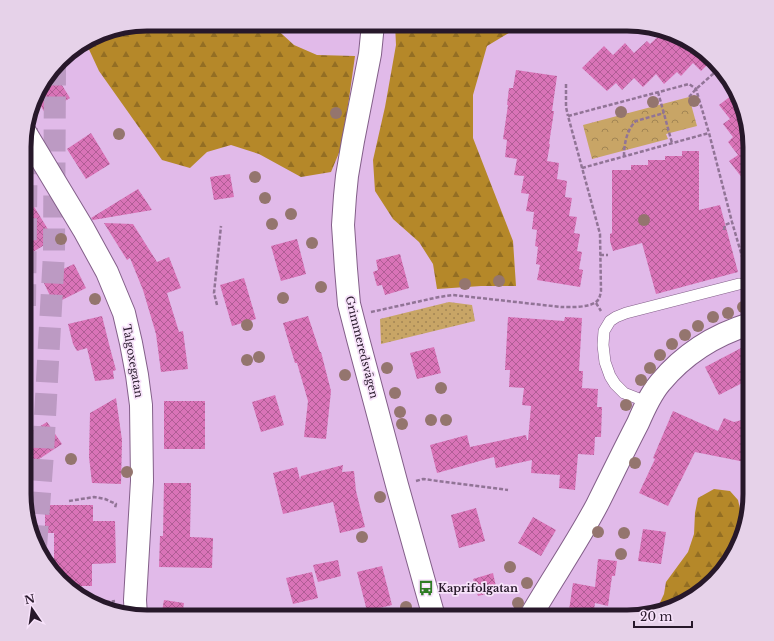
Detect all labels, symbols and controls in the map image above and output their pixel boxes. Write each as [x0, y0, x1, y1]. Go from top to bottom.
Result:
street label: Grimmeredsvägen [342, 294, 382, 400]
street label: Talgoxegatan [120, 323, 146, 399]
bus stop icon: Kaprifolgatan [417, 579, 435, 597]
place label: Kaprifolgatan [438, 581, 518, 595]
north arrow [12, 589, 52, 629]
text: N [23, 591, 37, 607]
scale bar [634, 603, 692, 629]
text: 20 m [640, 609, 672, 624]

